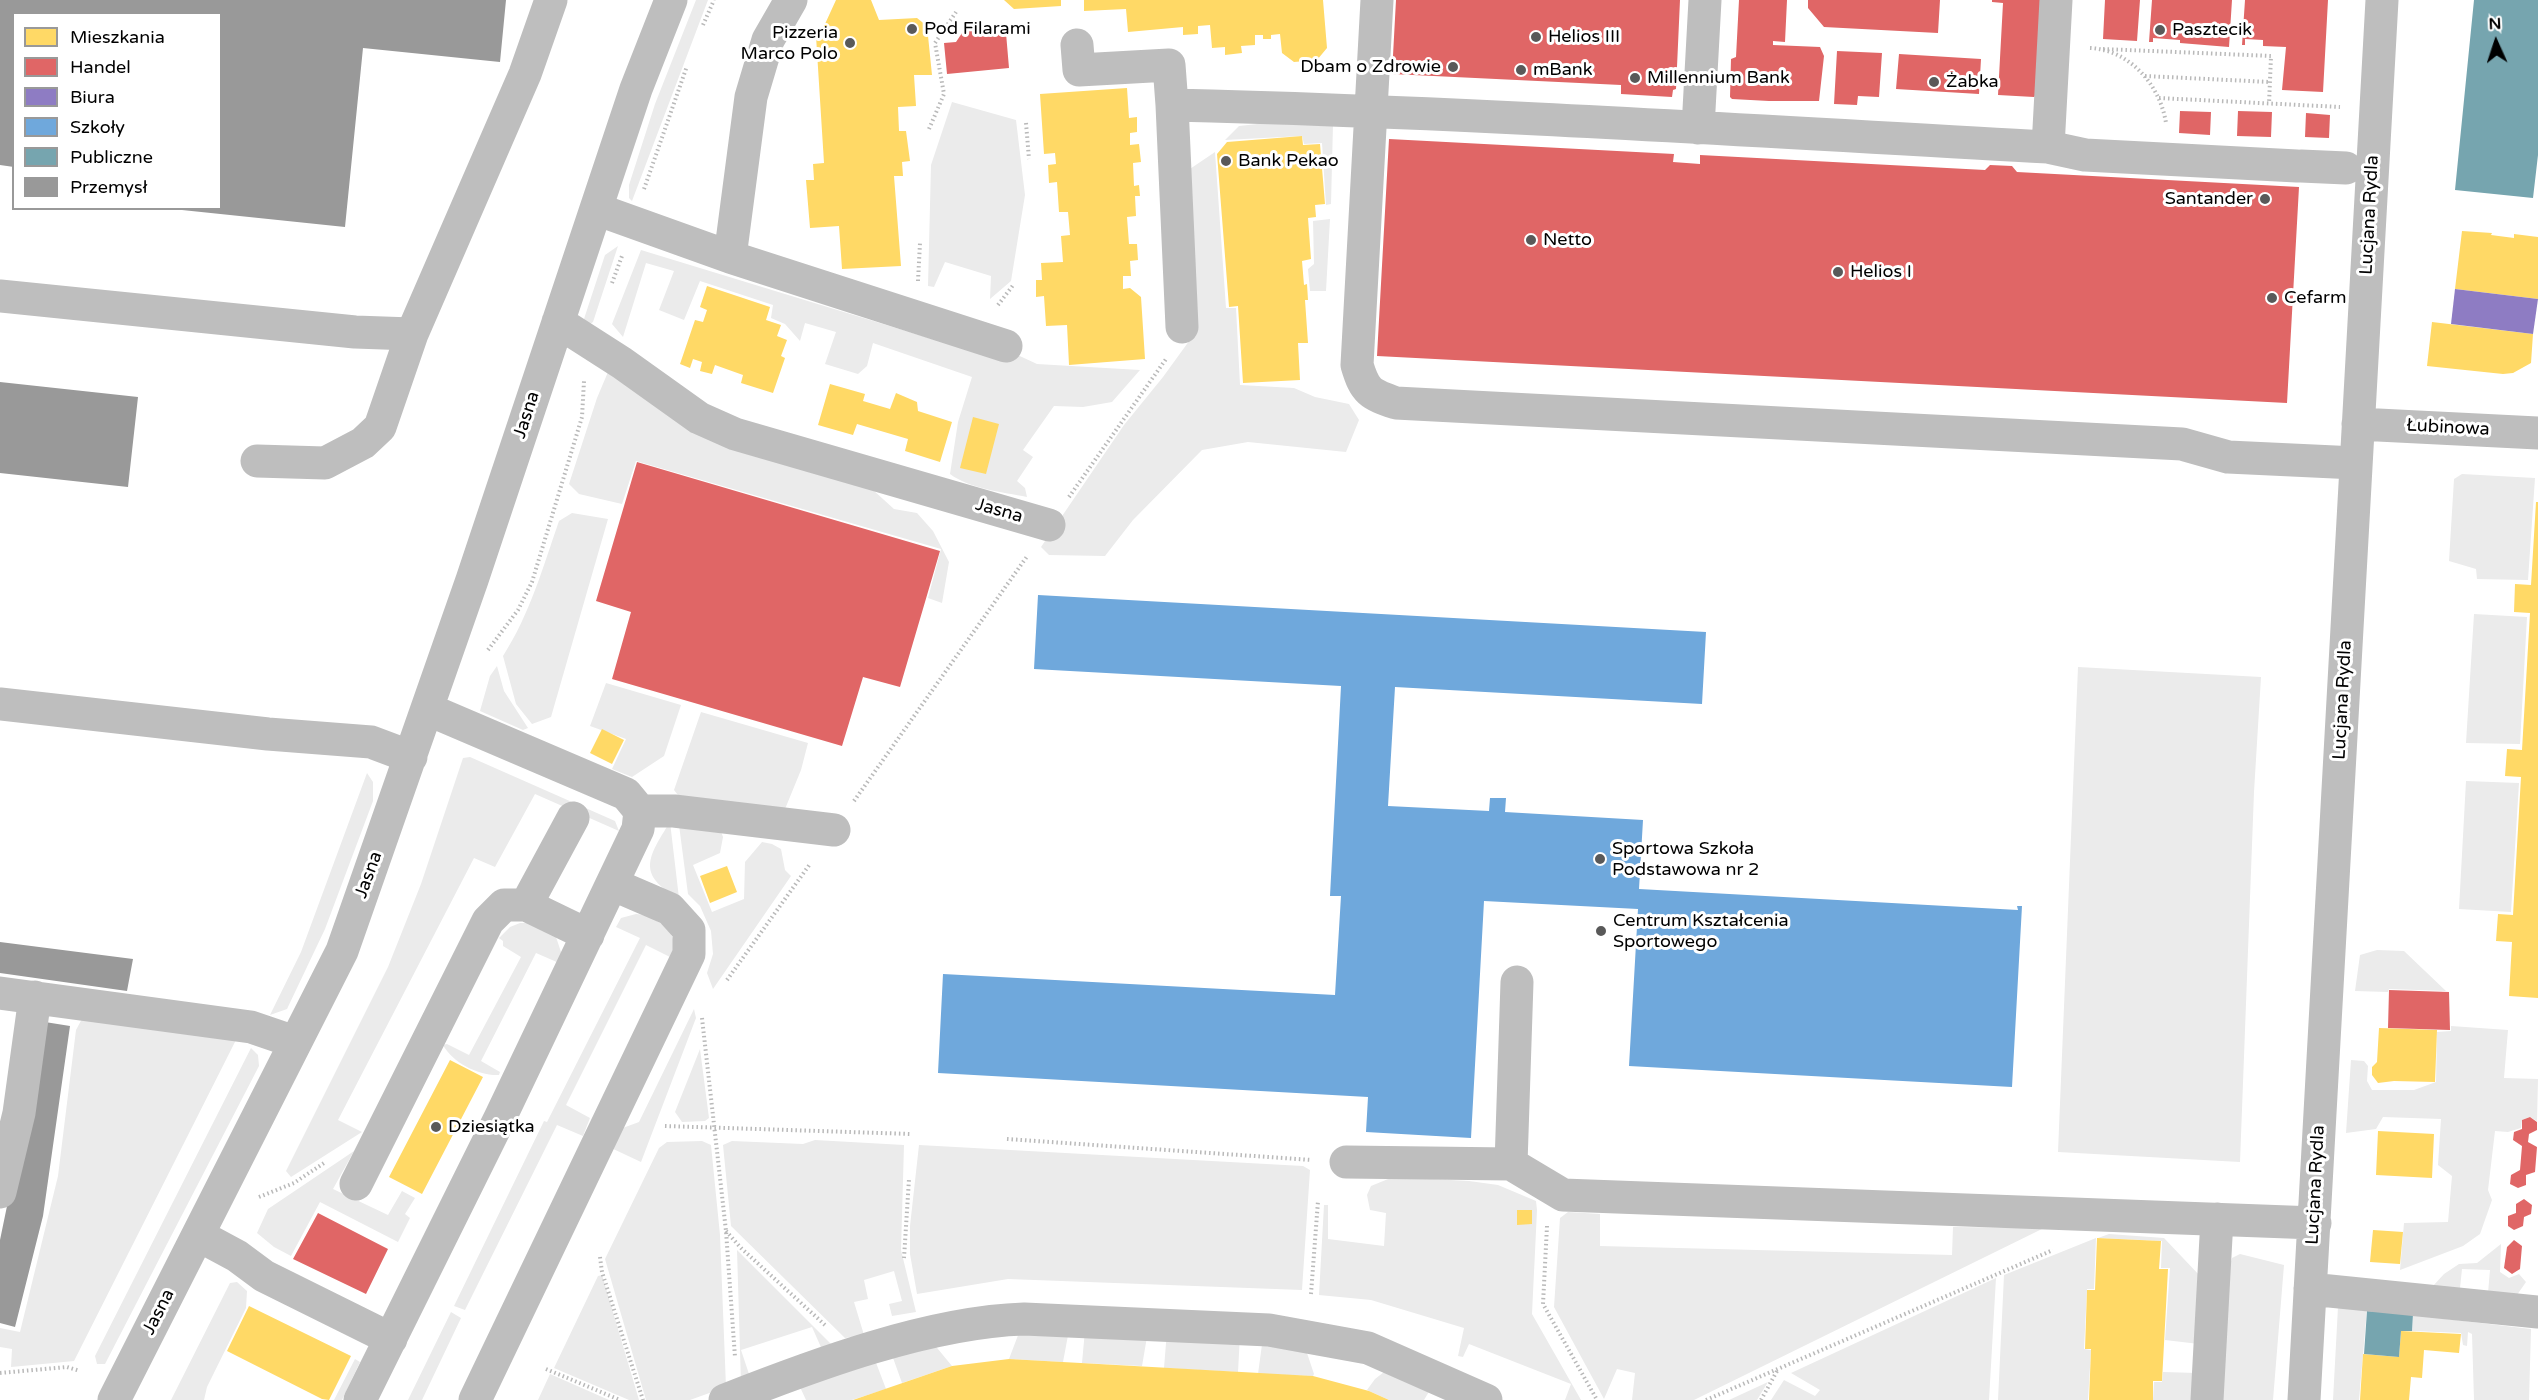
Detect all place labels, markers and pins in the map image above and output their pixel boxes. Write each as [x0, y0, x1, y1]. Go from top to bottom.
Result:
place label: Pod Filarami [924, 18, 1031, 40]
place label: Pasztecik [2172, 19, 2252, 41]
place label: Pizzeria Marco Polo [741, 22, 838, 64]
marker: Pod Filarami [905, 22, 919, 36]
marker: Pasztecik [2153, 23, 2167, 37]
place label: Helios III [1548, 26, 1620, 48]
marker: Helios III [1529, 30, 1543, 44]
marker: Pizzeria Marco Polo [843, 36, 857, 50]
place label: Dbam o Zdrowie [1300, 56, 1441, 78]
place label: mBank [1533, 59, 1593, 81]
marker: Dbam o Zdrowie [1446, 60, 1460, 74]
marker: mBank [1514, 63, 1528, 77]
place label: Millennium Bank [1647, 67, 1790, 89]
marker: Millennium Bank [1628, 71, 1642, 85]
place label: Żabka [1946, 71, 1999, 93]
marker: Żabka [1927, 75, 1941, 89]
place label: Bank Pekao [1238, 150, 1339, 172]
marker: Bank Pekao [1219, 154, 1233, 168]
place label: Santander [2165, 188, 2253, 210]
marker: Santander [2258, 192, 2272, 206]
place label: Netto [1543, 229, 1592, 251]
marker: Netto [1524, 233, 1538, 247]
place label: Helios I [1850, 261, 1912, 283]
marker: Helios I [1831, 265, 1845, 279]
place label: Cefarm [2284, 287, 2347, 309]
marker: Cefarm [2265, 291, 2279, 305]
place label: Sportowa Szkoła Podstawowa nr 2 [1612, 838, 1759, 880]
marker: Sportowa Szkoła Podstawowa nr 2 [1593, 852, 1607, 866]
place label: Centrum Kształcenia Sportowego [1613, 910, 1789, 952]
marker: Centrum Kształcenia Sportowego [1594, 924, 1608, 938]
place label: Dziesiątka [448, 1116, 535, 1138]
marker: Dziesiątka [429, 1120, 443, 1134]

